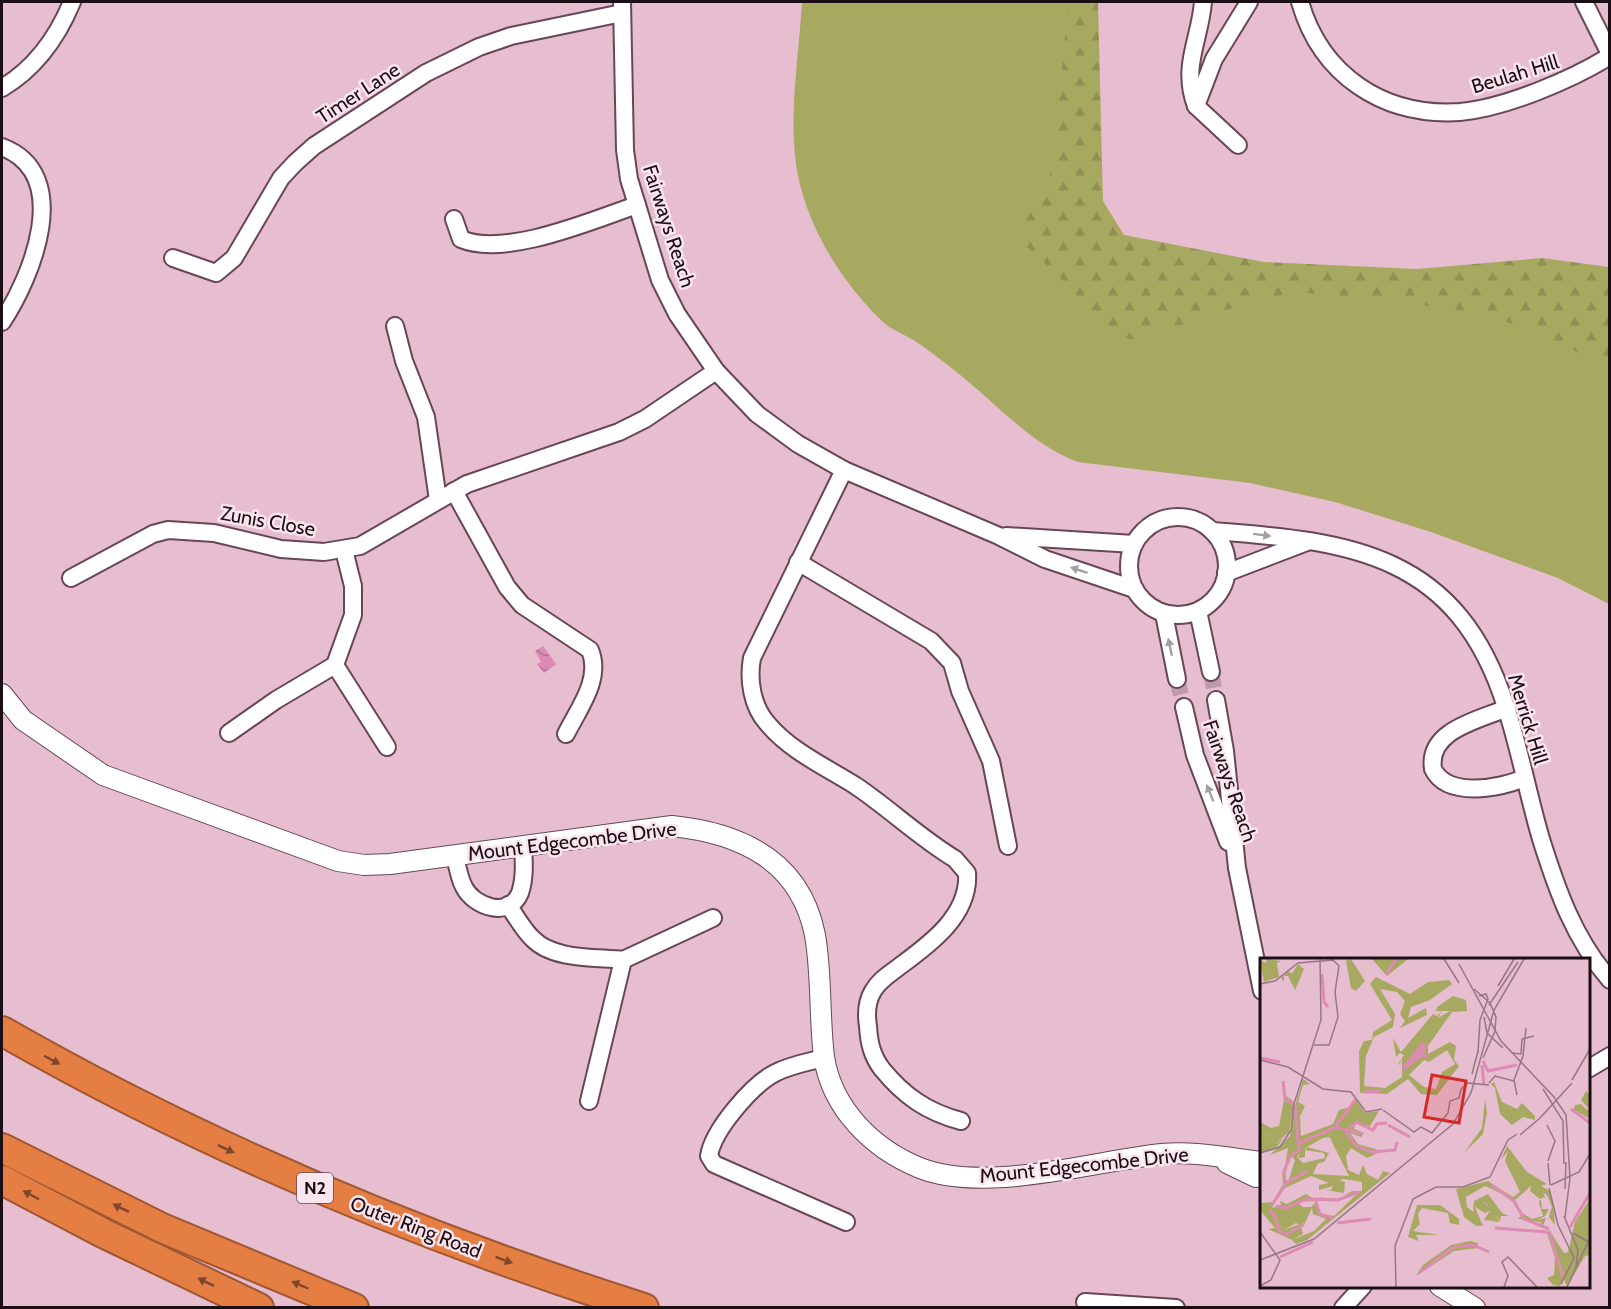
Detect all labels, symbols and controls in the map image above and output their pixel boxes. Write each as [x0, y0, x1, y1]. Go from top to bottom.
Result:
street label: Beulah Hill [1468, 49, 1562, 99]
street label: Timer Lane [312, 57, 404, 129]
street label: Fairways Reach [638, 162, 700, 290]
street label: Zunis Close [219, 501, 317, 541]
one-way arrow [1252, 530, 1271, 540]
one-way arrow [1070, 565, 1088, 574]
one-way arrow [1165, 637, 1174, 656]
street label: Merrick Hill [1503, 671, 1553, 767]
street label: Fairways Reach [1198, 717, 1262, 845]
one-way arrow [1205, 784, 1215, 802]
street label: Mount Edgecombe Drive [466, 816, 678, 866]
inset map [1260, 958, 1590, 1288]
one-way arrow [44, 1055, 61, 1065]
street label: Mount Edgecombe Drive [978, 1142, 1190, 1188]
one-way arrow [218, 1144, 235, 1153]
road number: N2 [297, 1173, 333, 1203]
one-way arrow [23, 1191, 40, 1200]
street label: Outer Ring Road [347, 1191, 485, 1263]
one-way arrow [113, 1204, 130, 1213]
one-way arrow [496, 1256, 514, 1266]
one-way arrow [197, 1278, 214, 1287]
one-way arrow [291, 1280, 309, 1290]

